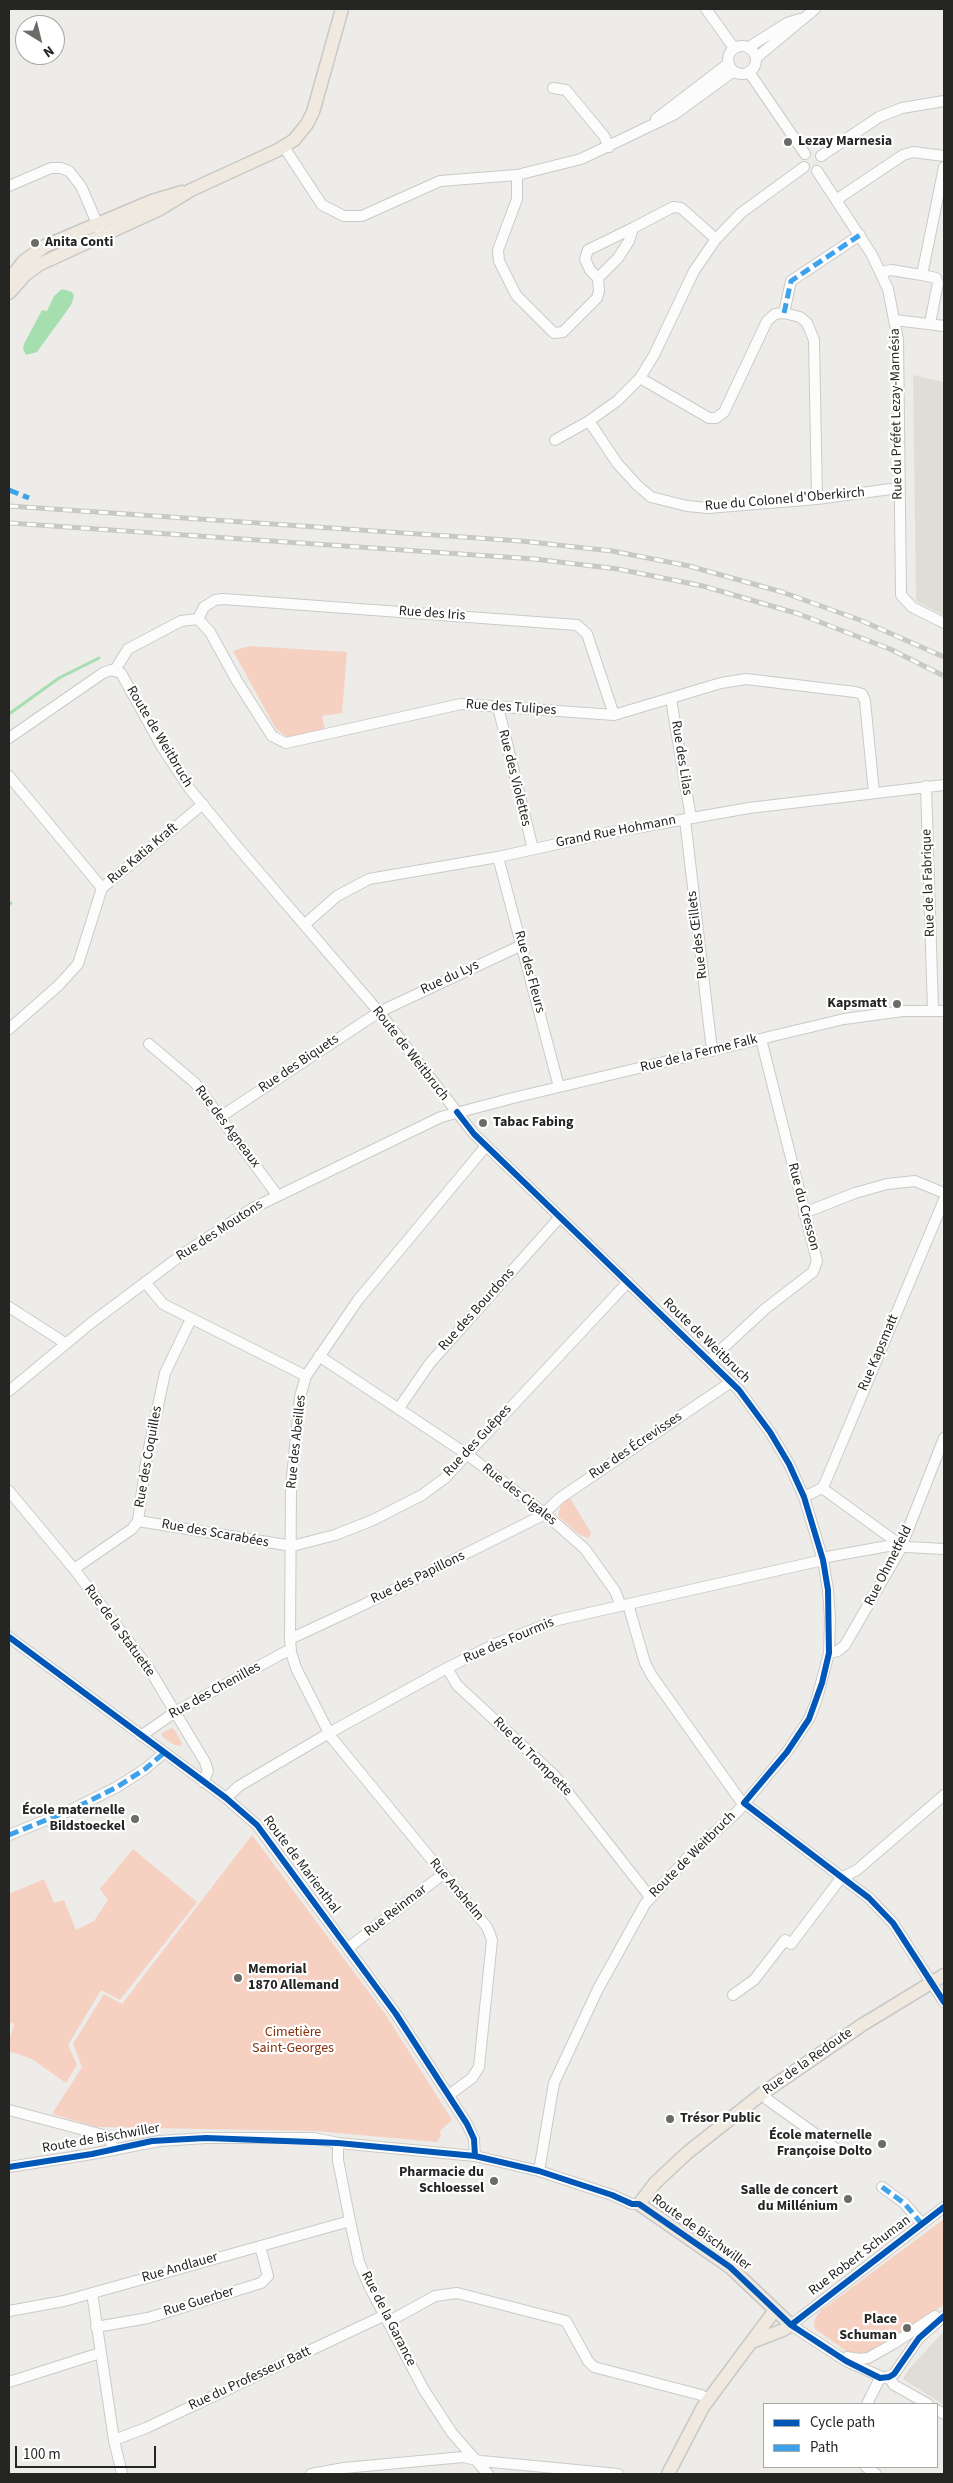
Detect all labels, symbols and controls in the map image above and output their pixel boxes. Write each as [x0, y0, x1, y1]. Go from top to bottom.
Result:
north arrow [15, 15, 65, 65]
text: N [39, 40, 58, 62]
place label: Lezay Marnesia [798, 134, 892, 150]
marker: Lezay Marnesia [782, 136, 794, 148]
place label: Anita Conti [45, 235, 113, 251]
marker: Anita Conti [29, 237, 41, 249]
street label: Rue du Préfet Lezay-Marnésia [887, 328, 907, 500]
street label: Rue du Colonel d'Oberkirch [704, 485, 866, 515]
street label: Rue des Iris [398, 603, 466, 625]
street label: Route de Weitbruch [122, 683, 196, 791]
street label: Rue des Tulipes [465, 696, 557, 720]
street label: Rue des Lilas [667, 719, 695, 797]
street label: Rue des Violettes [494, 728, 534, 828]
street label: Grand Rue Hohmann [554, 812, 678, 852]
street label: Rue Katia Kraft [105, 820, 181, 888]
street label: Rue de la Fabrique [919, 829, 939, 937]
street label: Rue des Œillets [684, 890, 712, 980]
street label: Rue des Fleurs [510, 929, 548, 1015]
street label: Rue du Lys [418, 957, 482, 999]
place label: Kapsmatt [827, 996, 887, 1012]
marker: Kapsmatt [891, 998, 903, 1010]
street label: Route de Weitbruch [368, 1003, 452, 1105]
street label: Rue des Biquets [256, 1031, 342, 1097]
street label: Rue de la Ferme Falk [639, 1031, 759, 1077]
street label: Rue des Agneaux [191, 1083, 263, 1171]
place label: Tabac Fabing [493, 1115, 573, 1131]
marker: Tabac Fabing [477, 1117, 489, 1129]
street label: Rue du Cresson [783, 1161, 823, 1253]
street label: Rue des Moutons [174, 1197, 266, 1265]
street label: Rue des Bourdons [435, 1265, 519, 1355]
street label: Route de Weitbruch [659, 1295, 753, 1387]
street label: Rue Kapsmatt [855, 1312, 903, 1394]
street label: Rue des Abeilles [284, 1394, 310, 1490]
street label: Rue des Guêpes [440, 1401, 516, 1481]
street label: Rue des Coquilles [132, 1405, 166, 1509]
street label: Rue des Écrevisses [586, 1409, 686, 1483]
street label: Rue des Cigales [478, 1461, 560, 1529]
street label: Rue des Scarabées [160, 1516, 270, 1552]
street label: Rue Ohmetfeld [862, 1523, 916, 1609]
street label: Rue des Papillons [368, 1548, 468, 1608]
street label: Rue de la Statuette [80, 1582, 158, 1680]
street label: Rue des Fourmis [461, 1614, 557, 1668]
street label: Rue des Chenilles [166, 1659, 264, 1723]
street label: Rue du Trompette [489, 1714, 575, 1800]
place label: École maternelle Bildstoeckel [22, 1803, 125, 1835]
street label: Route de Weitbruch [646, 1808, 740, 1902]
marker: École maternelle Bildstoeckel [129, 1813, 141, 1825]
street label: Route de Marienthal [259, 1813, 343, 1917]
street label: Rue Anshelm [425, 1855, 487, 1925]
street label: Rue Reinmar [361, 1881, 431, 1941]
place label: Memorial 1870 Allemand [248, 1962, 339, 1994]
marker: Memorial 1870 Allemand [232, 1972, 244, 1984]
park label: Cimetière Saint-Georges [252, 2025, 334, 2058]
street label: Rue de la Redoute [760, 2025, 856, 2099]
place label: Trésor Public [680, 2111, 761, 2127]
marker: Trésor Public [664, 2113, 676, 2125]
street label: Route de Bischwiller [41, 2120, 161, 2158]
place label: École maternelle Françoise Dolto [769, 2128, 872, 2160]
marker: École maternelle Françoise Dolto [876, 2138, 888, 2150]
place label: Pharmacie du Schloessel [399, 2165, 484, 2198]
marker: Pharmacie du Schloessel [488, 2175, 500, 2187]
place label: Salle de concert du Millénium [740, 2183, 838, 2216]
street label: Route de Bischwiller [648, 2191, 754, 2275]
marker: Salle de concert du Millénium [842, 2193, 854, 2205]
street label: Rue Robert Schuman [806, 2212, 914, 2300]
street label: Rue Andlauer [140, 2249, 220, 2287]
street label: Rue de la Garance [357, 2269, 419, 2369]
street label: Rue Guerber [162, 2283, 236, 2321]
place label: Place Schuman [839, 2312, 897, 2344]
marker: Place Schuman [901, 2322, 913, 2334]
street label: Rue du Professeur Batt [186, 2343, 314, 2415]
legend [763, 2403, 938, 2468]
text: Cycle path [810, 2412, 875, 2433]
scale bar [18, 2436, 159, 2468]
text: Path [810, 2437, 838, 2458]
text: 100 m [23, 2444, 61, 2465]

